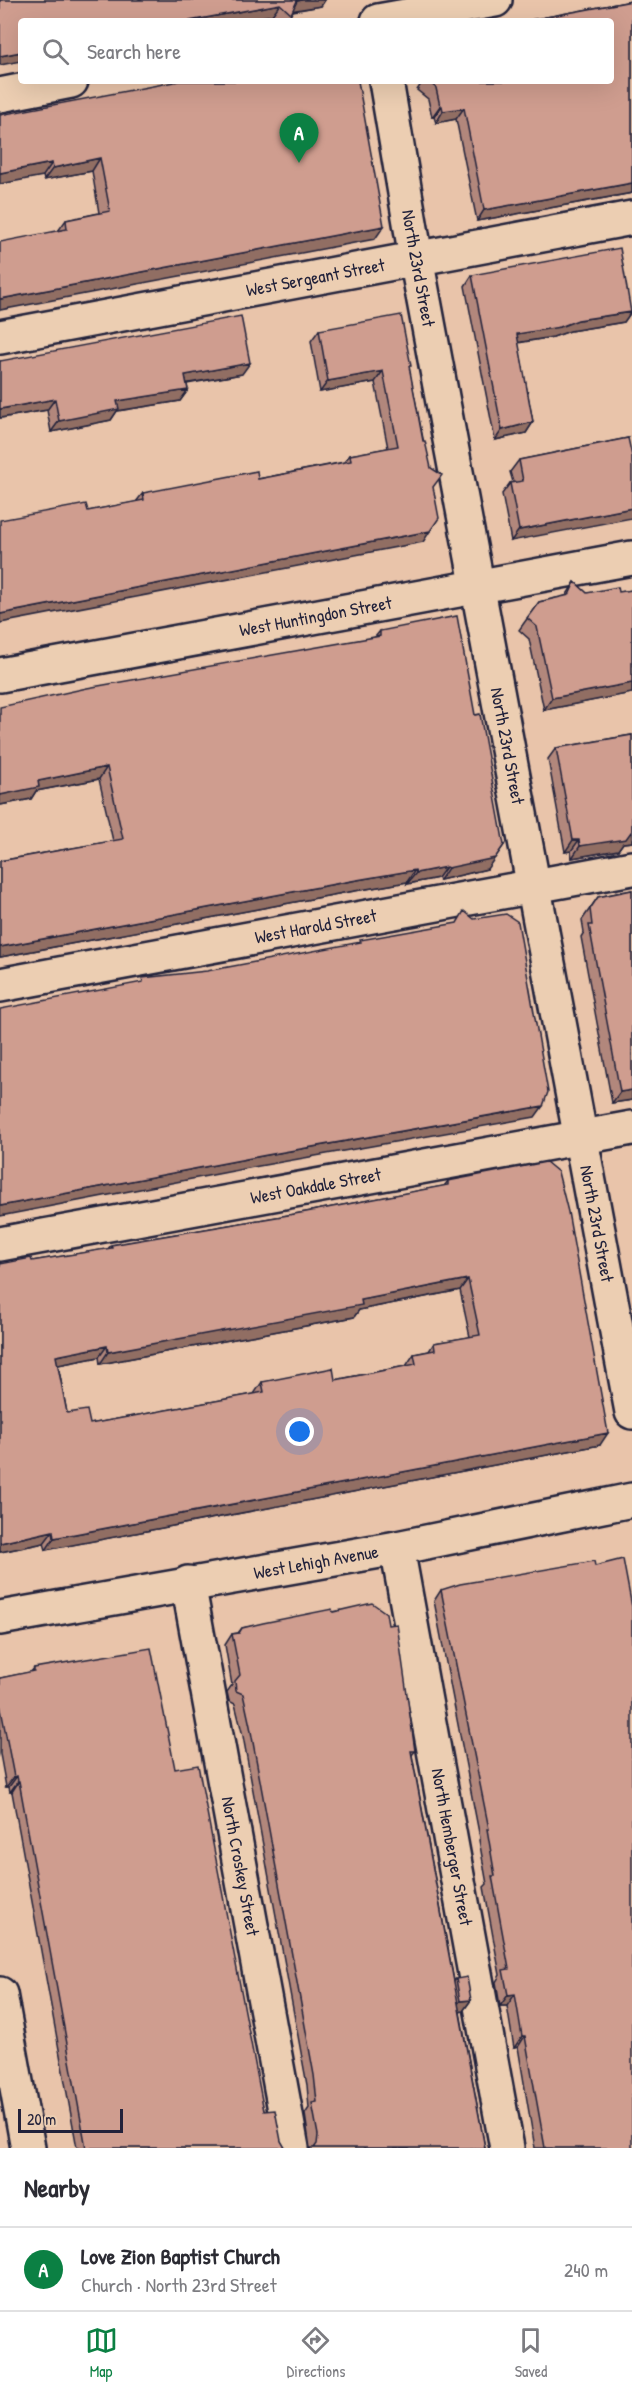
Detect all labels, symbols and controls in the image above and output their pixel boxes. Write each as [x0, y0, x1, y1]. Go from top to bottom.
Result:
search box [18, 18, 614, 84]
icon: search [39, 35, 72, 68]
text: Search here [87, 36, 181, 66]
pin: A [280, 114, 318, 163]
street label: North 23rd Street [396, 208, 442, 329]
street label: West Sergeant Street [244, 252, 388, 302]
street label: West Huntingdon Street [237, 590, 394, 642]
street label: North 23rd Street [485, 685, 531, 807]
street label: West Harold Street [253, 902, 379, 950]
street label: West Oakdale Street [248, 1161, 384, 1210]
street label: North 23rd Street [574, 1163, 621, 1285]
your location [285, 1417, 314, 1446]
street label: West Lehigh Avenue [252, 1538, 380, 1585]
street label: North Hemberger Street [426, 1766, 479, 1928]
street label: North Croskey Street [216, 1795, 266, 1939]
scale bar [18, 2106, 123, 2134]
text: 20 m [27, 2108, 56, 2130]
text: Nearby [24, 2170, 90, 2205]
text: Love Zion Baptist Church [81, 2241, 280, 2271]
text: A [39, 2256, 48, 2283]
text: 240 m [564, 2256, 608, 2283]
text: Church · North 23rd Street [81, 2271, 277, 2298]
tab: Map [85, 2324, 118, 2382]
tab: Directions [287, 2324, 345, 2382]
tab: Saved [514, 2324, 547, 2382]

